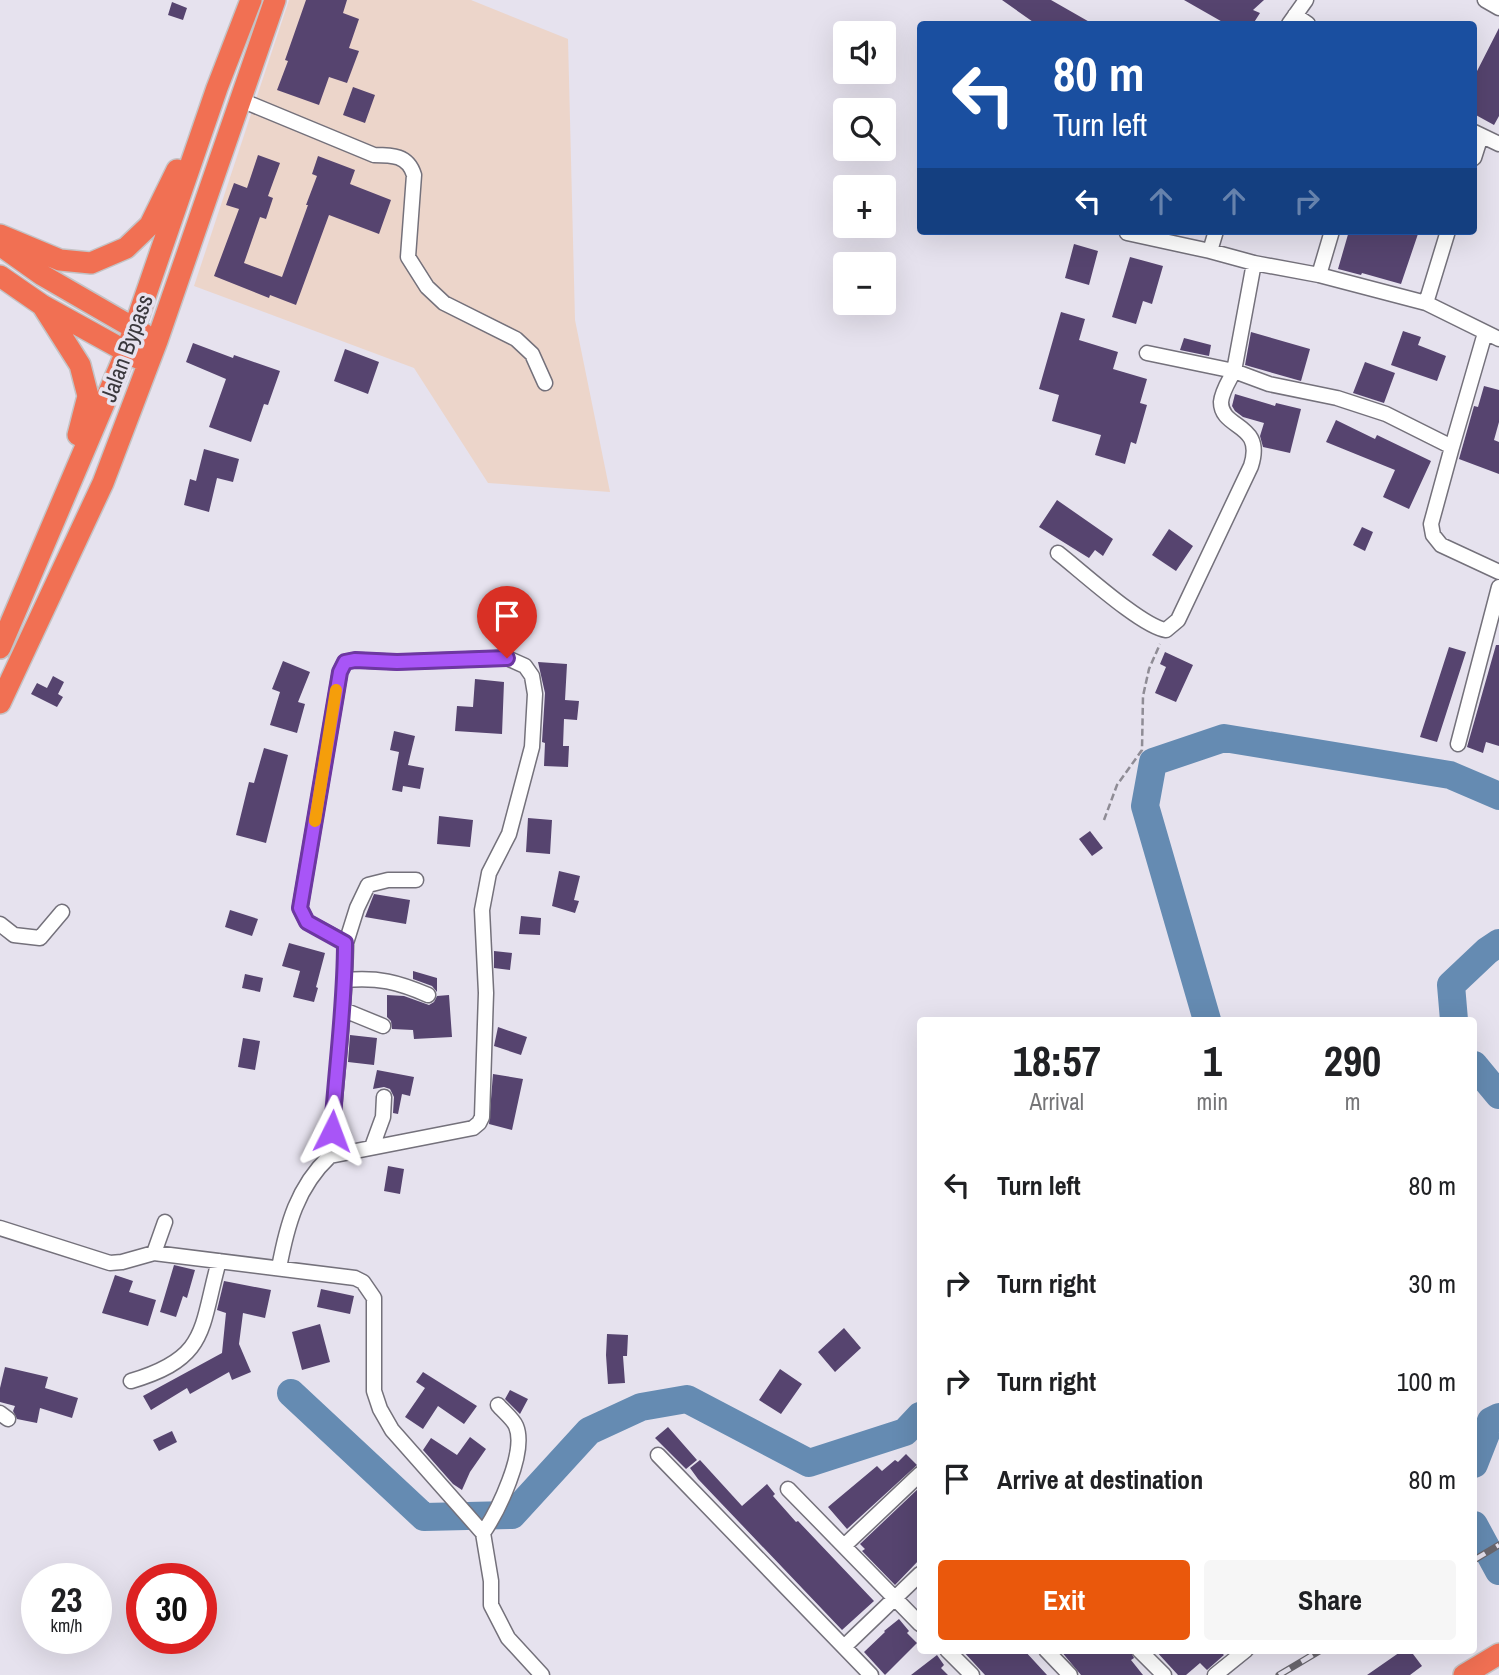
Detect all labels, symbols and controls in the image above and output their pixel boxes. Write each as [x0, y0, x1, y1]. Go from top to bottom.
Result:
map controls [833, 21, 896, 315]
button: sound [833, 21, 896, 84]
text: 80 m [1053, 40, 1145, 106]
icon: left [938, 49, 1029, 140]
button: search [833, 98, 896, 161]
text: Turn left [1053, 103, 1147, 146]
button: + [833, 175, 896, 238]
icon: left [1069, 182, 1107, 220]
icon: ahead [1142, 182, 1180, 220]
icon: ahead [1215, 182, 1253, 220]
icon: right [1288, 182, 1326, 220]
button: − [833, 252, 896, 315]
street label: Jalan Bypass [92, 290, 160, 406]
pin [477, 586, 537, 658]
icon: arrive [488, 597, 526, 635]
text: 18:57 [1013, 1033, 1101, 1089]
text: 1 [1203, 1033, 1222, 1089]
text: 290 [1324, 1033, 1381, 1089]
text: Arrival [1030, 1086, 1084, 1117]
text: min [1197, 1086, 1228, 1117]
text: m [1345, 1086, 1360, 1117]
position arrow [295, 1094, 369, 1168]
icon: left [938, 1166, 976, 1204]
text: Turn left [997, 1168, 1081, 1203]
text: 80 m [1409, 1168, 1456, 1203]
icon: right [938, 1264, 976, 1302]
text: Turn right [997, 1266, 1096, 1301]
text: 30 m [1409, 1266, 1456, 1301]
icon: right [938, 1362, 976, 1400]
text: Turn right [997, 1364, 1096, 1399]
text: 100 m [1397, 1364, 1456, 1399]
icon: arrive [938, 1460, 976, 1498]
text: Arrive at destination [997, 1462, 1203, 1497]
text: 80 m [1409, 1462, 1456, 1497]
button: Exit [938, 1560, 1190, 1640]
button: Share [1204, 1560, 1456, 1640]
speed limit sign: 30 [126, 1563, 217, 1654]
text: 23 [51, 1576, 82, 1623]
text: km/h [51, 1613, 83, 1638]

